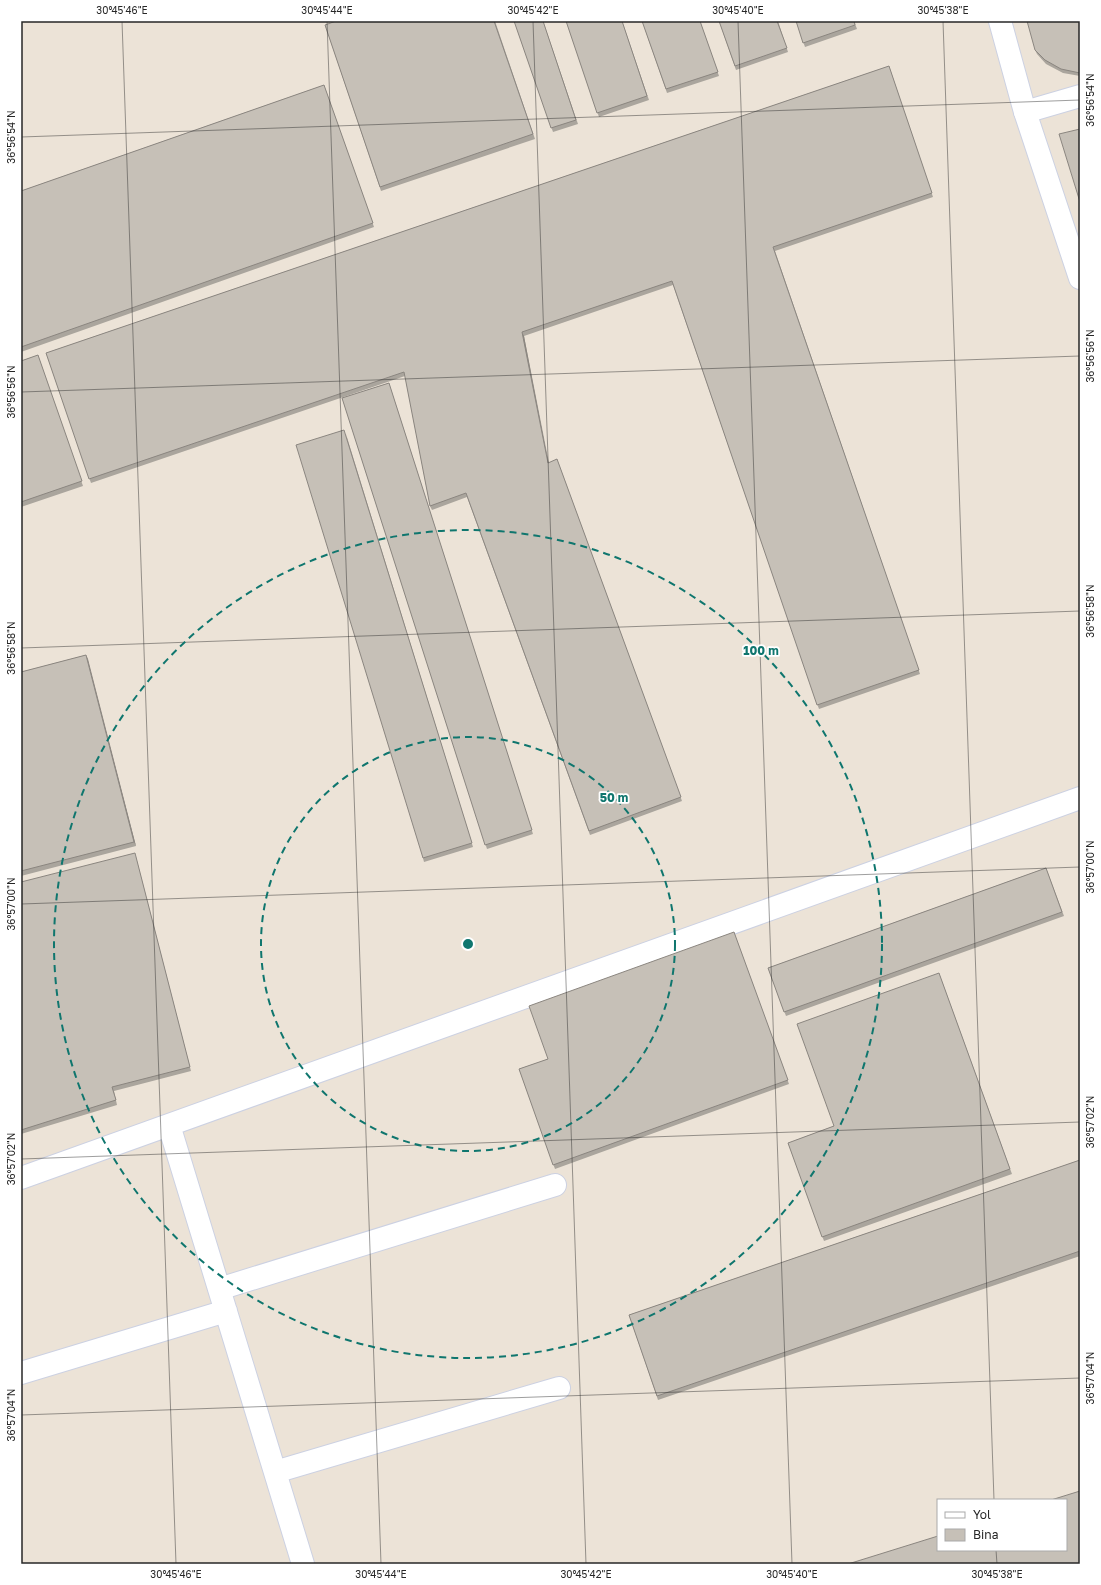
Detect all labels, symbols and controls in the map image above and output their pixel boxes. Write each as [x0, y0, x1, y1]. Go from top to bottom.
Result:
text: 30°45'46"E [96, 4, 148, 16]
text: 30°45'44"E [301, 4, 353, 16]
text: 30°45'42"E [507, 4, 559, 16]
text: 30°45'40"E [712, 4, 764, 16]
text: 30°45'38"E [917, 4, 969, 16]
text: 36°56'54"N [1084, 73, 1096, 127]
text: 36°56'54"N [5, 110, 17, 164]
text: 36°56'56"N [1084, 329, 1096, 383]
text: 36°56'56"N [5, 365, 17, 419]
text: 36°56'58"N [1084, 584, 1096, 638]
text: 36°56'58"N [5, 621, 17, 675]
text: 100 m [743, 643, 779, 658]
text: 50 m [600, 790, 628, 805]
text: 36°57'00"N [1084, 841, 1096, 894]
text: 36°57'00"N [5, 878, 17, 931]
centre of rings [461, 937, 475, 951]
text: 36°57'02"N [1084, 1096, 1096, 1148]
text: 36°57'02"N [5, 1133, 17, 1185]
text: 36°57'04"N [1084, 1352, 1096, 1404]
text: 36°57'04"N [5, 1389, 17, 1441]
legend [937, 1499, 1067, 1551]
text: Yol [973, 1507, 991, 1522]
text: Bina [973, 1527, 998, 1542]
text: 30°45'46"E [150, 1568, 202, 1580]
text: 30°45'44"E [355, 1568, 407, 1580]
text: 30°45'42"E [560, 1568, 612, 1580]
text: 30°45'40"E [766, 1568, 818, 1580]
text: 30°45'38"E [971, 1568, 1023, 1580]

